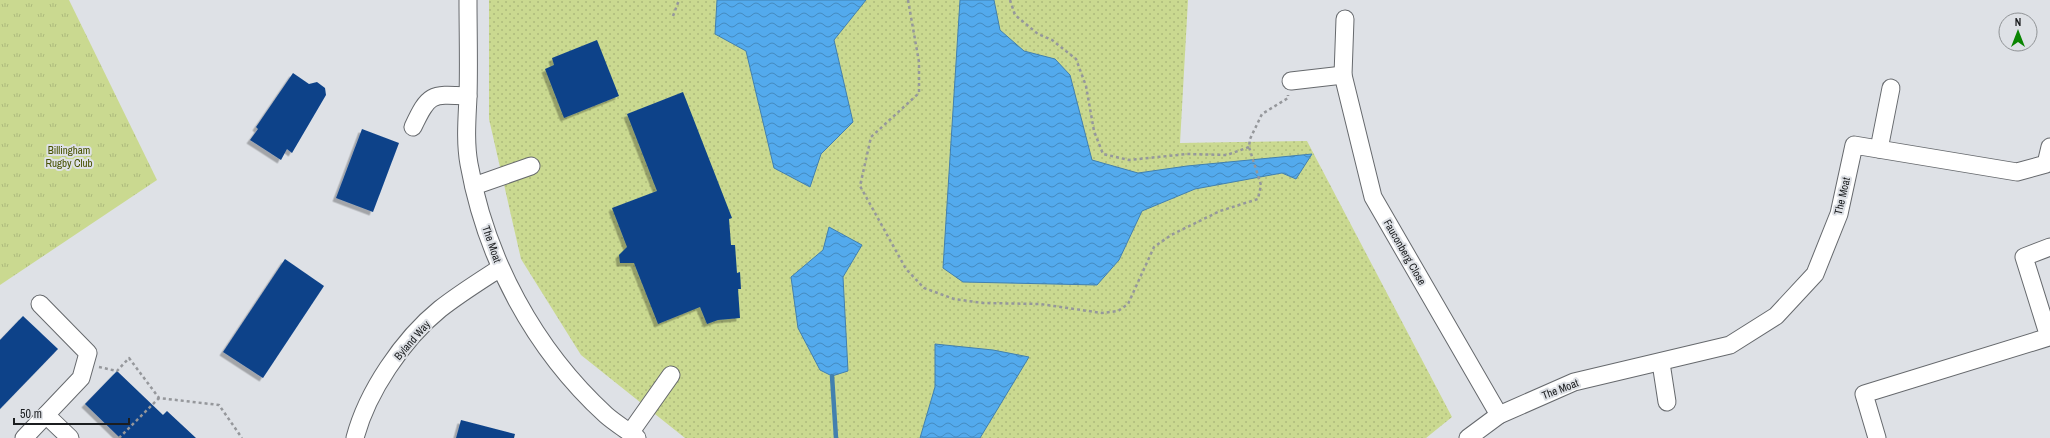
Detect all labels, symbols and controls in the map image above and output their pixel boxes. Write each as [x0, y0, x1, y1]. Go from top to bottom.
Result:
north arrow [1998, 12, 2038, 52]
text: N [2015, 15, 2021, 29]
park label: Billingham Rugby Club [45, 143, 93, 170]
street label: The Moat [1831, 175, 1853, 216]
street label: Fauconberg Close [1381, 217, 1429, 287]
street label: The Moat [479, 224, 505, 265]
street label: Byland Way [391, 317, 433, 363]
street label: The Moat [1540, 375, 1581, 402]
scale bar [14, 400, 129, 426]
text: 50 m [20, 406, 42, 422]

